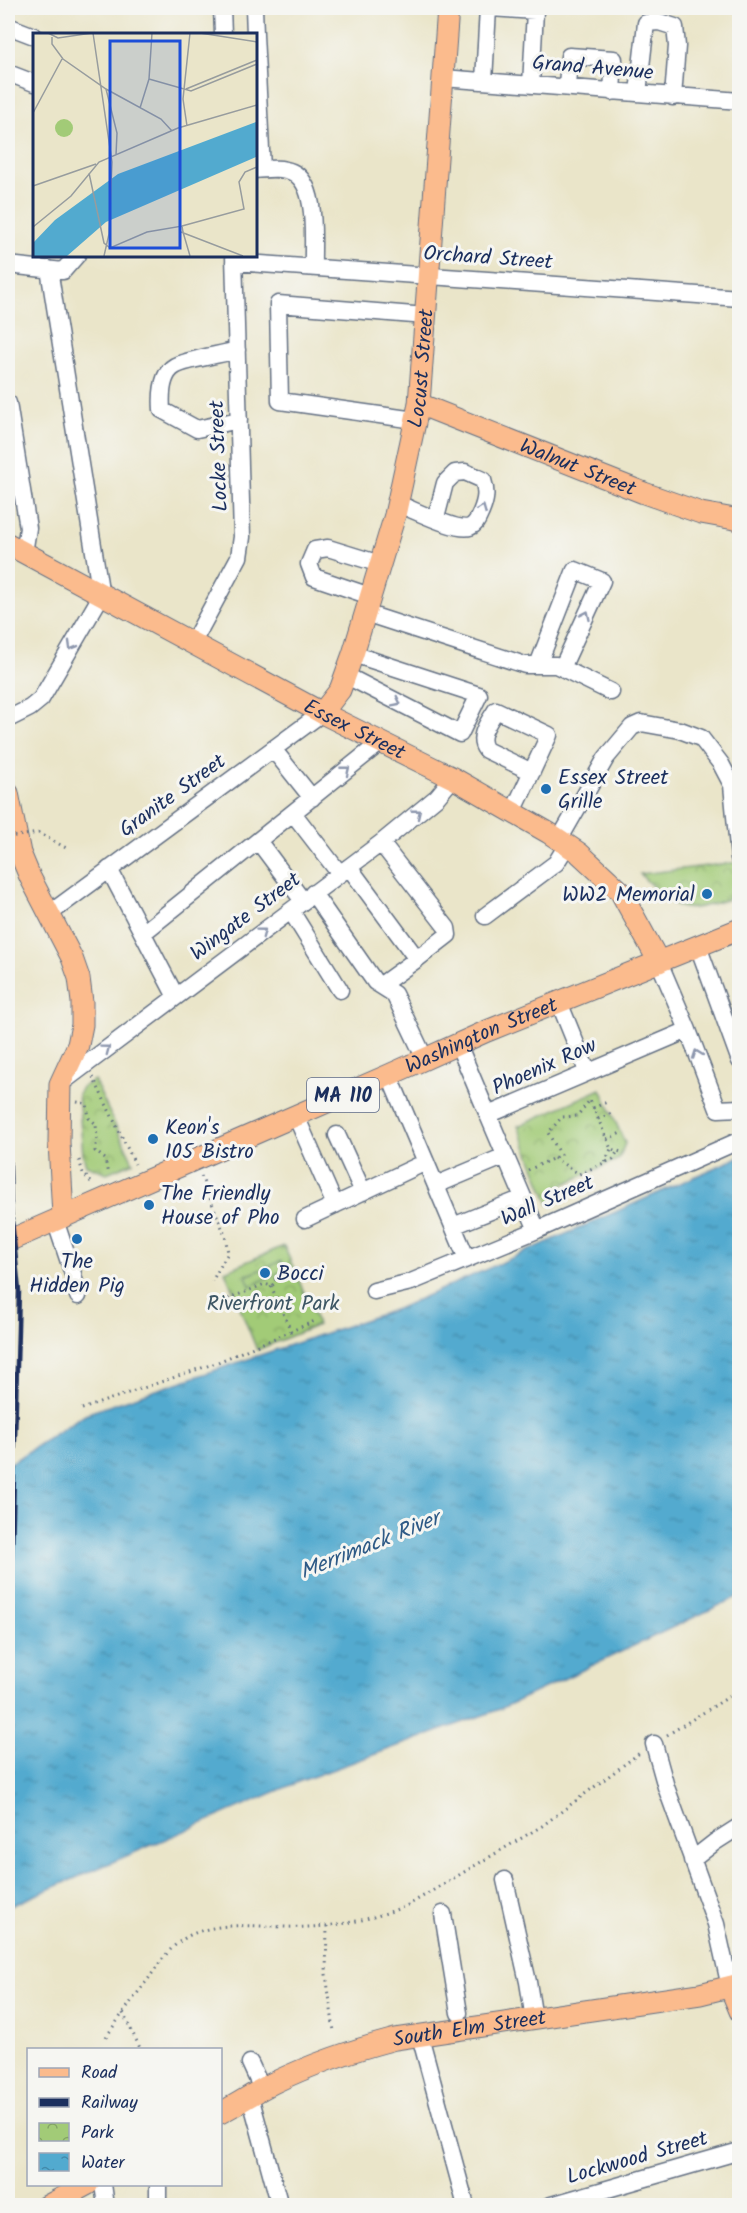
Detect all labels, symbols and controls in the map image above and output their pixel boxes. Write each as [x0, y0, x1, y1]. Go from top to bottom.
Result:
inset map [33, 33, 256, 256]
street label: Grand Avenue [531, 47, 655, 90]
street label: Orchard Street [422, 238, 554, 280]
street label: Locust Street [399, 307, 444, 431]
street label: Locke Street [201, 399, 238, 512]
street label: Walnut Street [514, 430, 641, 507]
one-way arrow [475, 504, 487, 515]
one-way arrow [579, 610, 591, 621]
one-way arrow [68, 640, 79, 650]
street label: Essex Street [297, 691, 411, 770]
one-way arrow [391, 695, 402, 706]
street label: Granite Street [113, 746, 234, 846]
place label: Essex Street Grille [558, 762, 669, 819]
one-way arrow [340, 767, 351, 778]
marker: Essex Street Grille [539, 782, 553, 796]
one-way arrow [410, 810, 421, 821]
street label: Wingate Street [183, 864, 309, 970]
place label: WW2 Memorial [562, 879, 695, 912]
marker: WW2 Memorial [700, 887, 714, 901]
one-way arrow [256, 928, 267, 939]
street label: Washington Street [400, 989, 564, 1084]
street label: Phoenix Row [487, 1029, 603, 1105]
one-way arrow [100, 1046, 111, 1057]
one-way arrow [692, 1049, 705, 1060]
road number: MA 110 [307, 1078, 379, 1112]
place label: Keon's 105 Bistro [165, 1112, 254, 1169]
marker: Keon's 105 Bistro [146, 1132, 160, 1146]
street label: Wall Street [496, 1167, 600, 1236]
place label: The Friendly House of Pho [161, 1178, 280, 1235]
marker: The Friendly House of Pho [142, 1198, 156, 1212]
marker: The Hidden Pig [70, 1232, 84, 1246]
place label: The Hidden Pig [29, 1246, 125, 1303]
place label: Bocci [277, 1258, 325, 1291]
marker: Bocci [258, 1266, 272, 1280]
park label: Riverfront Park [207, 1288, 339, 1321]
water label: Merrimack River [295, 1501, 450, 1590]
street label: South Elm Street [391, 2002, 549, 2057]
legend [27, 2048, 222, 2186]
text: Road [81, 2059, 118, 2088]
text: Railway [81, 2089, 138, 2118]
text: Park [81, 2119, 114, 2148]
street label: Lockwood Street [563, 2122, 713, 2194]
text: Water [81, 2149, 126, 2178]

